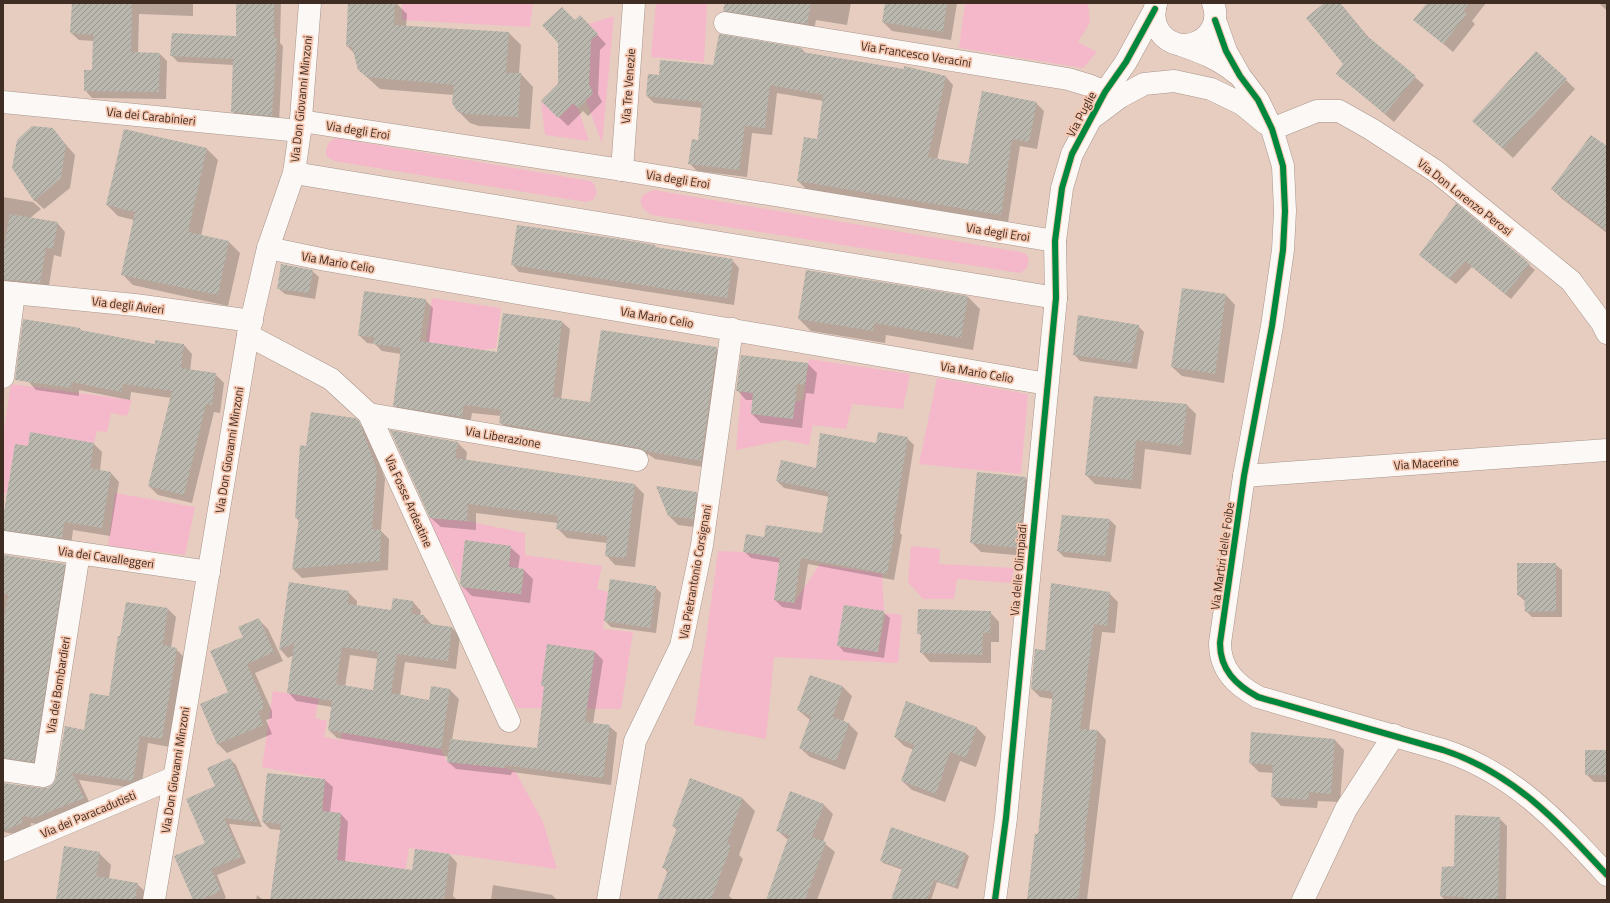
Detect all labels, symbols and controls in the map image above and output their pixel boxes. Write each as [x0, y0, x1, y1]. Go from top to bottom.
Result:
street label: Via Don Giovanni Minzoni [285, 35, 317, 163]
street label: Via Francesco Veracini [859, 36, 973, 72]
street label: Via Tre Venezie [616, 48, 640, 124]
street label: Via Puglie [1061, 88, 1101, 140]
street label: Via dei Carabinieri [106, 102, 196, 130]
street label: Via degli Eroi [325, 116, 391, 144]
street label: Via Don Lorenzo Perosi [1413, 154, 1517, 240]
street label: Via degli Eroi [645, 165, 711, 193]
street label: Via degli Eroi [965, 218, 1031, 246]
street label: Via Mario Celio [300, 246, 376, 278]
street label: Via degli Avieri [91, 291, 165, 319]
street label: Via Mario Celio [619, 301, 695, 333]
street label: Via Mario Celio [939, 356, 1015, 388]
street label: Via Don Giovanni Minzoni [210, 386, 248, 514]
street label: Via Liberazione [464, 421, 542, 453]
street label: Via Macerine [1393, 451, 1459, 475]
street label: Via Fosse Ardeatine [380, 452, 438, 550]
street label: Via Martiri delle Foibe [1205, 501, 1239, 611]
street label: Via Pietrantonio Corsignani [674, 503, 716, 641]
street label: Via delle Olimpiadi [1005, 523, 1031, 617]
street label: Via dei Cavalleggeri [57, 541, 155, 573]
street label: Via dei Bombardieri [41, 635, 75, 735]
street label: Via Don Giovanni Minzoni [156, 706, 194, 834]
street label: Via dei Paracadutisti [37, 785, 139, 843]

